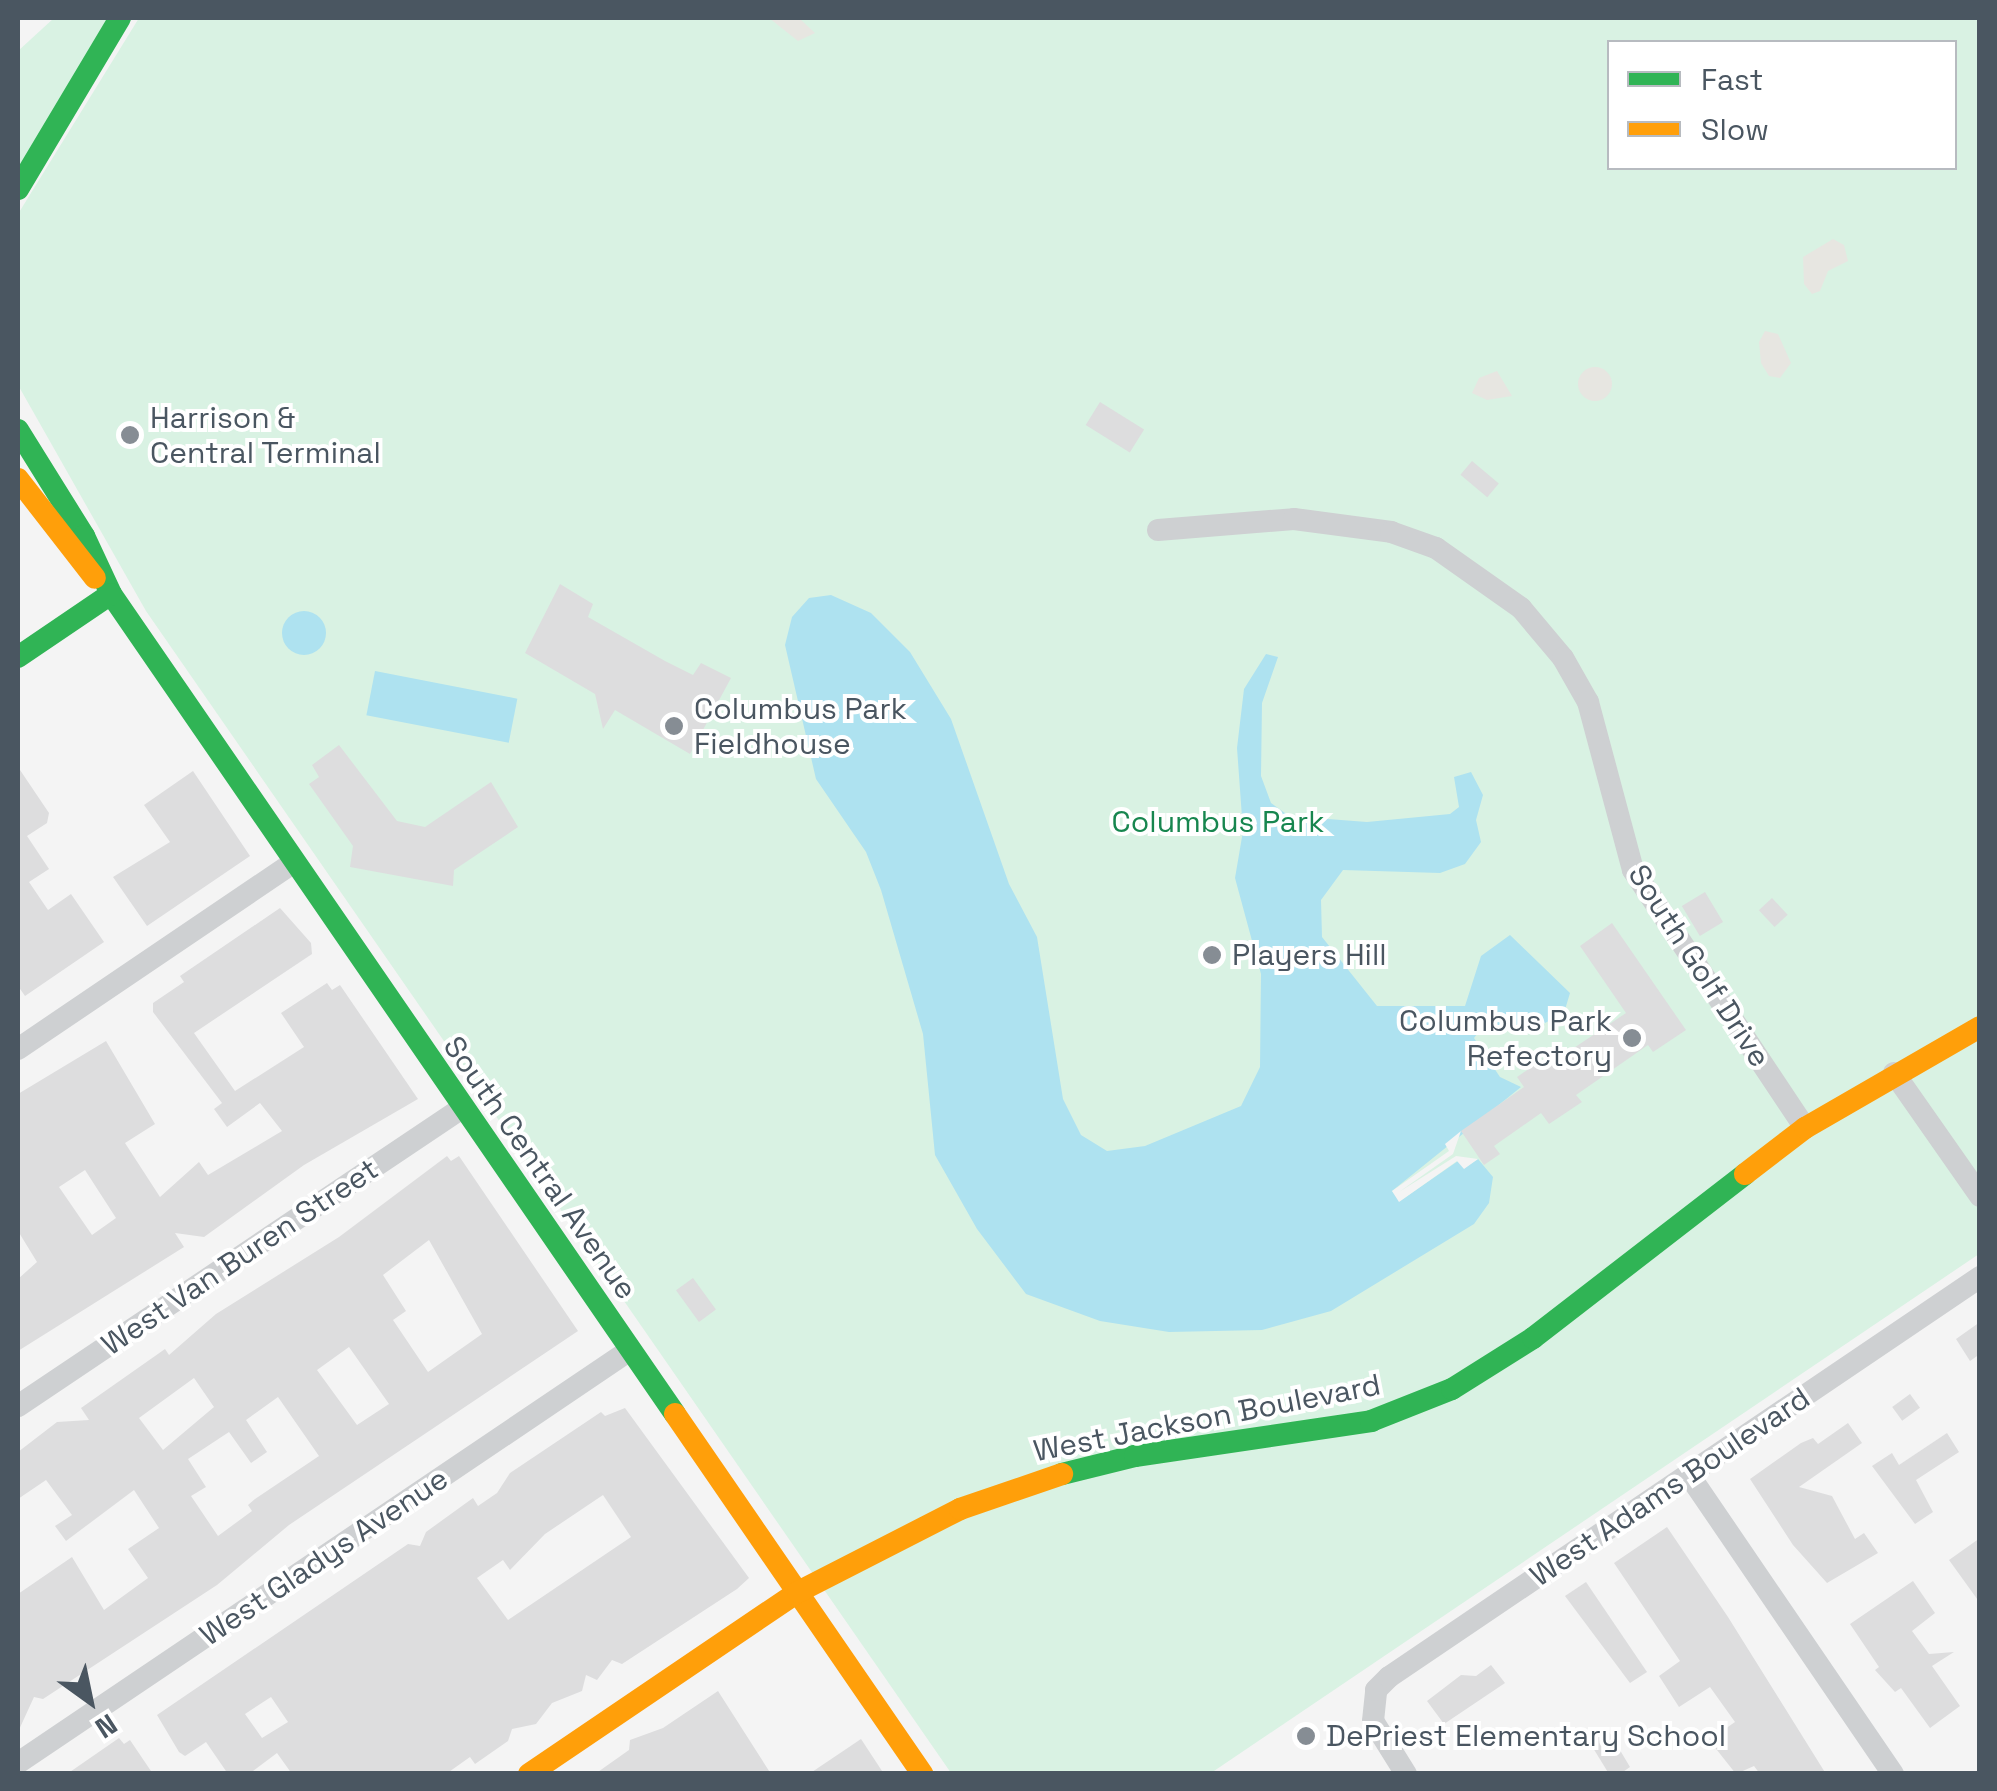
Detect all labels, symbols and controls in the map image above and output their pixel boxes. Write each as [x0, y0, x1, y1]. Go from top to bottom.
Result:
legend [1607, 40, 1957, 170]
text: Fast [1701, 60, 1763, 99]
text: Slow [1701, 110, 1769, 149]
place label: Harrison & Central Terminal [150, 400, 382, 470]
marker: Harrison & Central Terminal [119, 424, 141, 446]
place label: Columbus Park Fieldhouse [694, 691, 907, 762]
marker: Columbus Park Fieldhouse [663, 715, 685, 737]
park label: Columbus Park [1112, 804, 1324, 840]
street label: South Golf Drive [1620, 858, 1778, 1074]
place label: Players Hill [1232, 937, 1387, 973]
marker: Players Hill [1201, 944, 1223, 966]
place label: Columbus Park Refectory [1399, 1003, 1612, 1074]
marker: Columbus Park Refectory [1621, 1027, 1643, 1049]
street label: South Central Avenue [435, 1029, 645, 1307]
street label: West Van Buren Street [95, 1151, 385, 1363]
street label: West Jackson Boulevard [1030, 1367, 1384, 1469]
street label: West Adams Boulevard [1523, 1380, 1817, 1594]
street label: West Gladys Avenue [193, 1461, 455, 1653]
north arrow [40, 1651, 140, 1751]
text: N [89, 1706, 124, 1746]
place label: DePriest Elementary School [1326, 1718, 1726, 1754]
marker: DePriest Elementary School [1295, 1725, 1317, 1747]

